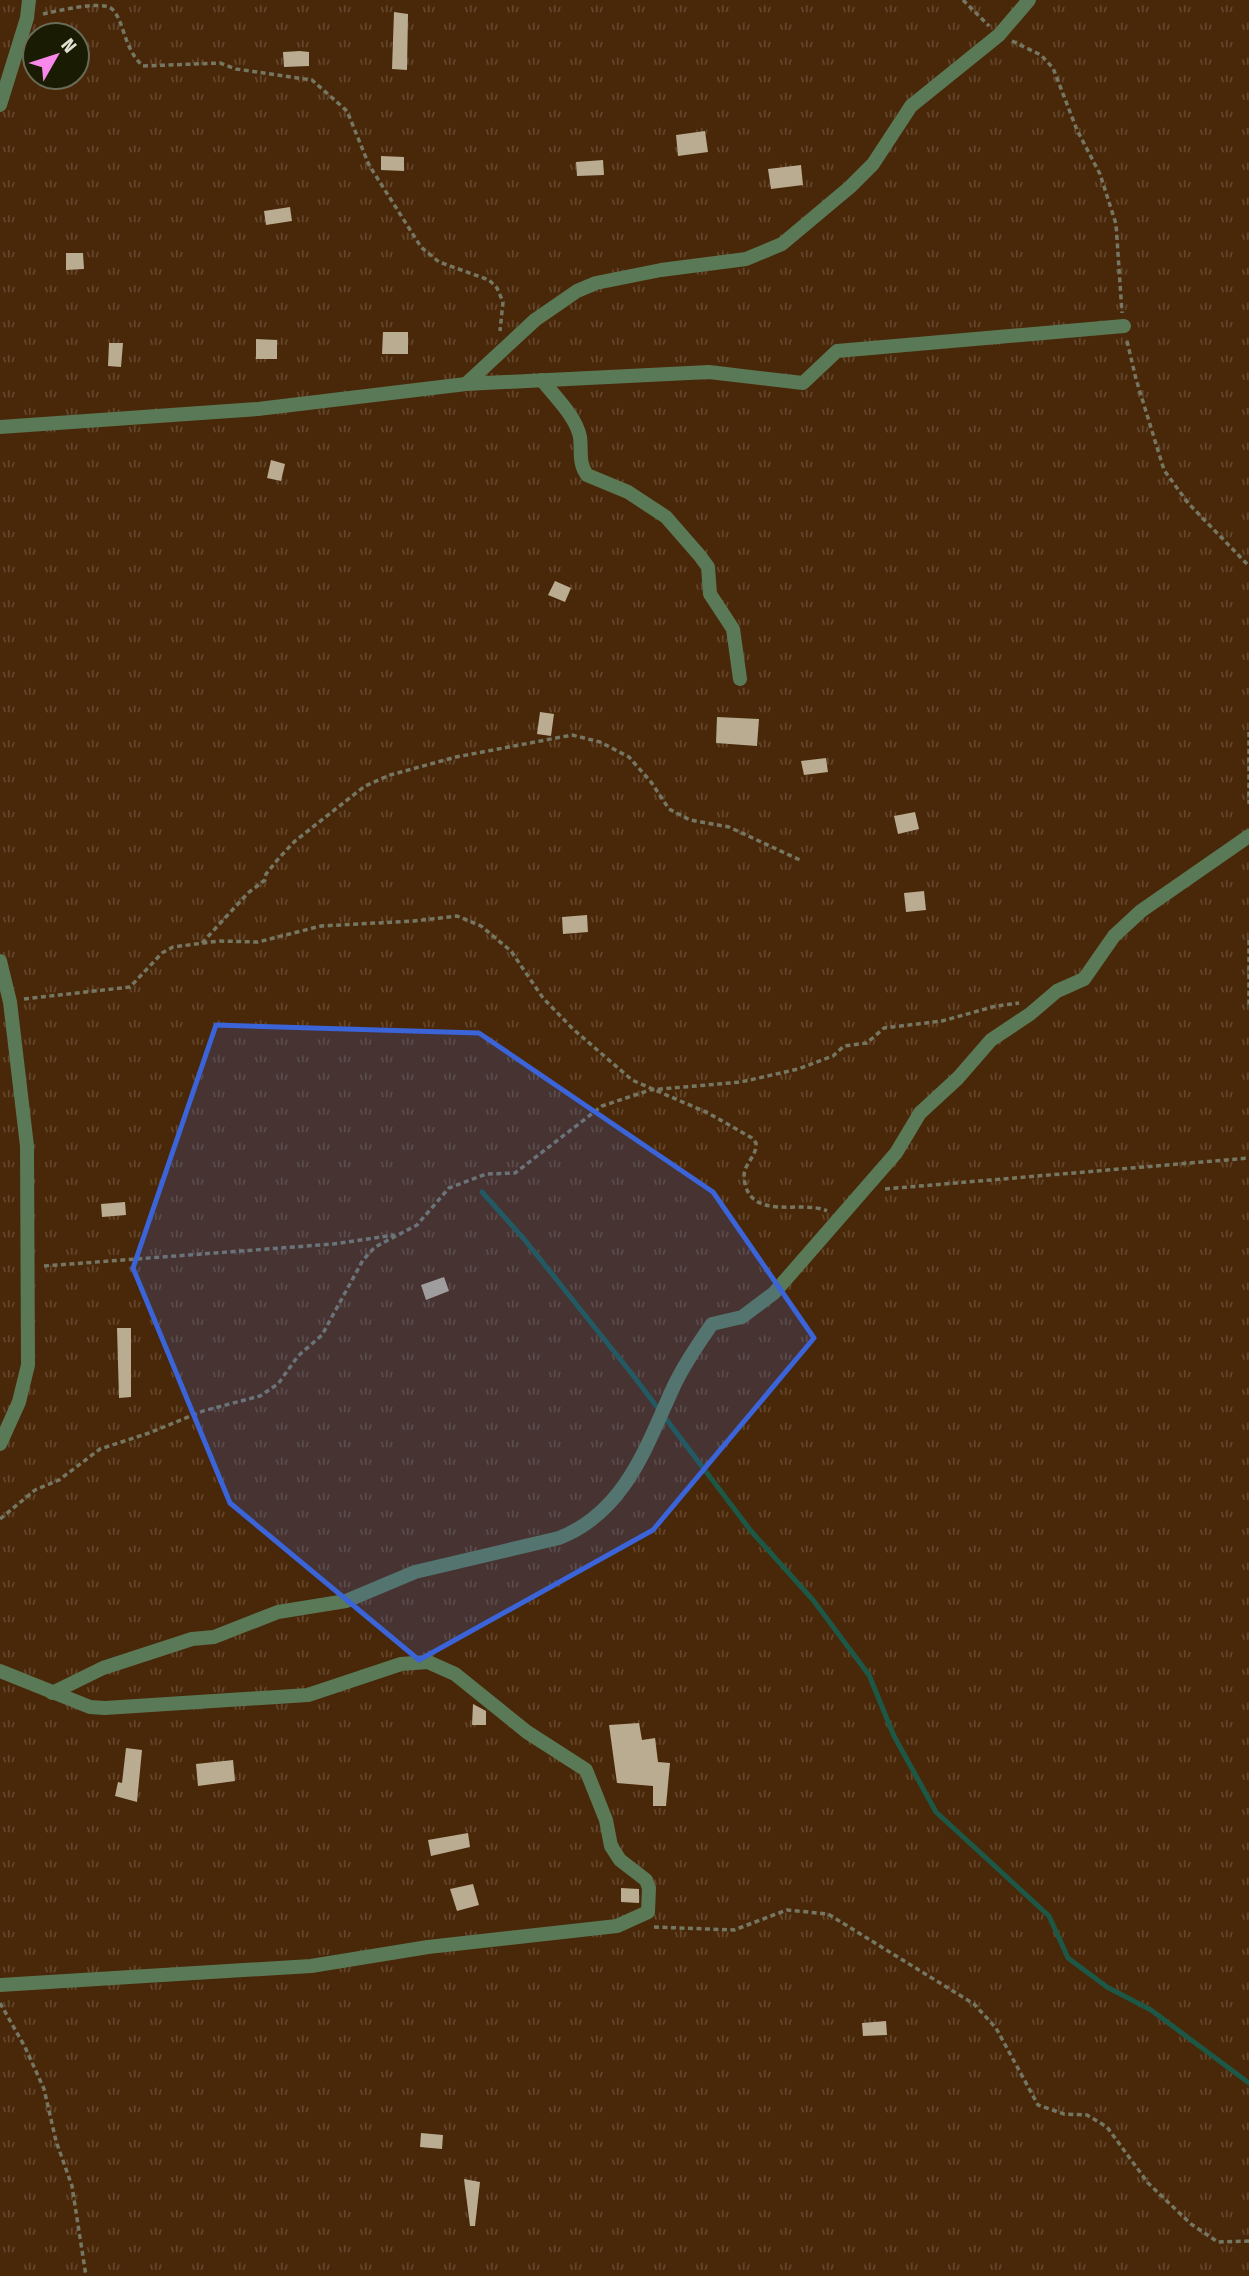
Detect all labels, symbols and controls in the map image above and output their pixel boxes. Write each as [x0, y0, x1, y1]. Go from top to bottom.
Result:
north arrow [21, 21, 91, 91]
text: N [56, 34, 81, 57]

